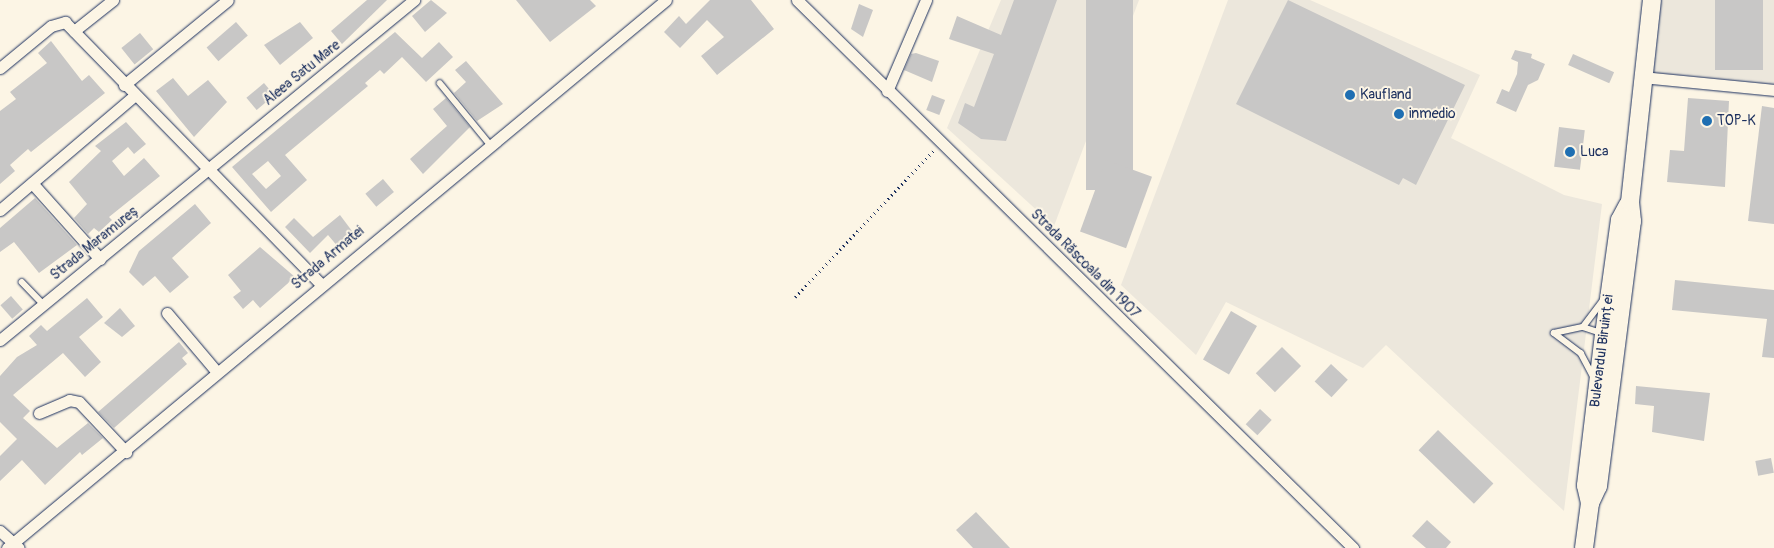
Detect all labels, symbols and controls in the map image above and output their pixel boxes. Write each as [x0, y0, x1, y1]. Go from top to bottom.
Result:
street label: Aleea Satu Mare [260, 37, 344, 109]
place label: Kaufland [1360, 87, 1412, 103]
marker: Kaufland [1344, 89, 1356, 101]
place label: inmedio [1409, 106, 1455, 122]
marker: inmedio [1393, 108, 1405, 120]
place label: TOP-K [1717, 113, 1756, 129]
marker: TOP-K [1701, 115, 1713, 127]
place label: Luca [1580, 144, 1609, 160]
marker: Luca [1564, 146, 1576, 158]
street label: Strada Maramureș [47, 202, 143, 284]
street label: Strada Răscoala din 1907 [1027, 206, 1143, 322]
street label: Strada Armatei [288, 223, 368, 293]
street label: Bulevardul Biruinței [1587, 294, 1617, 408]

